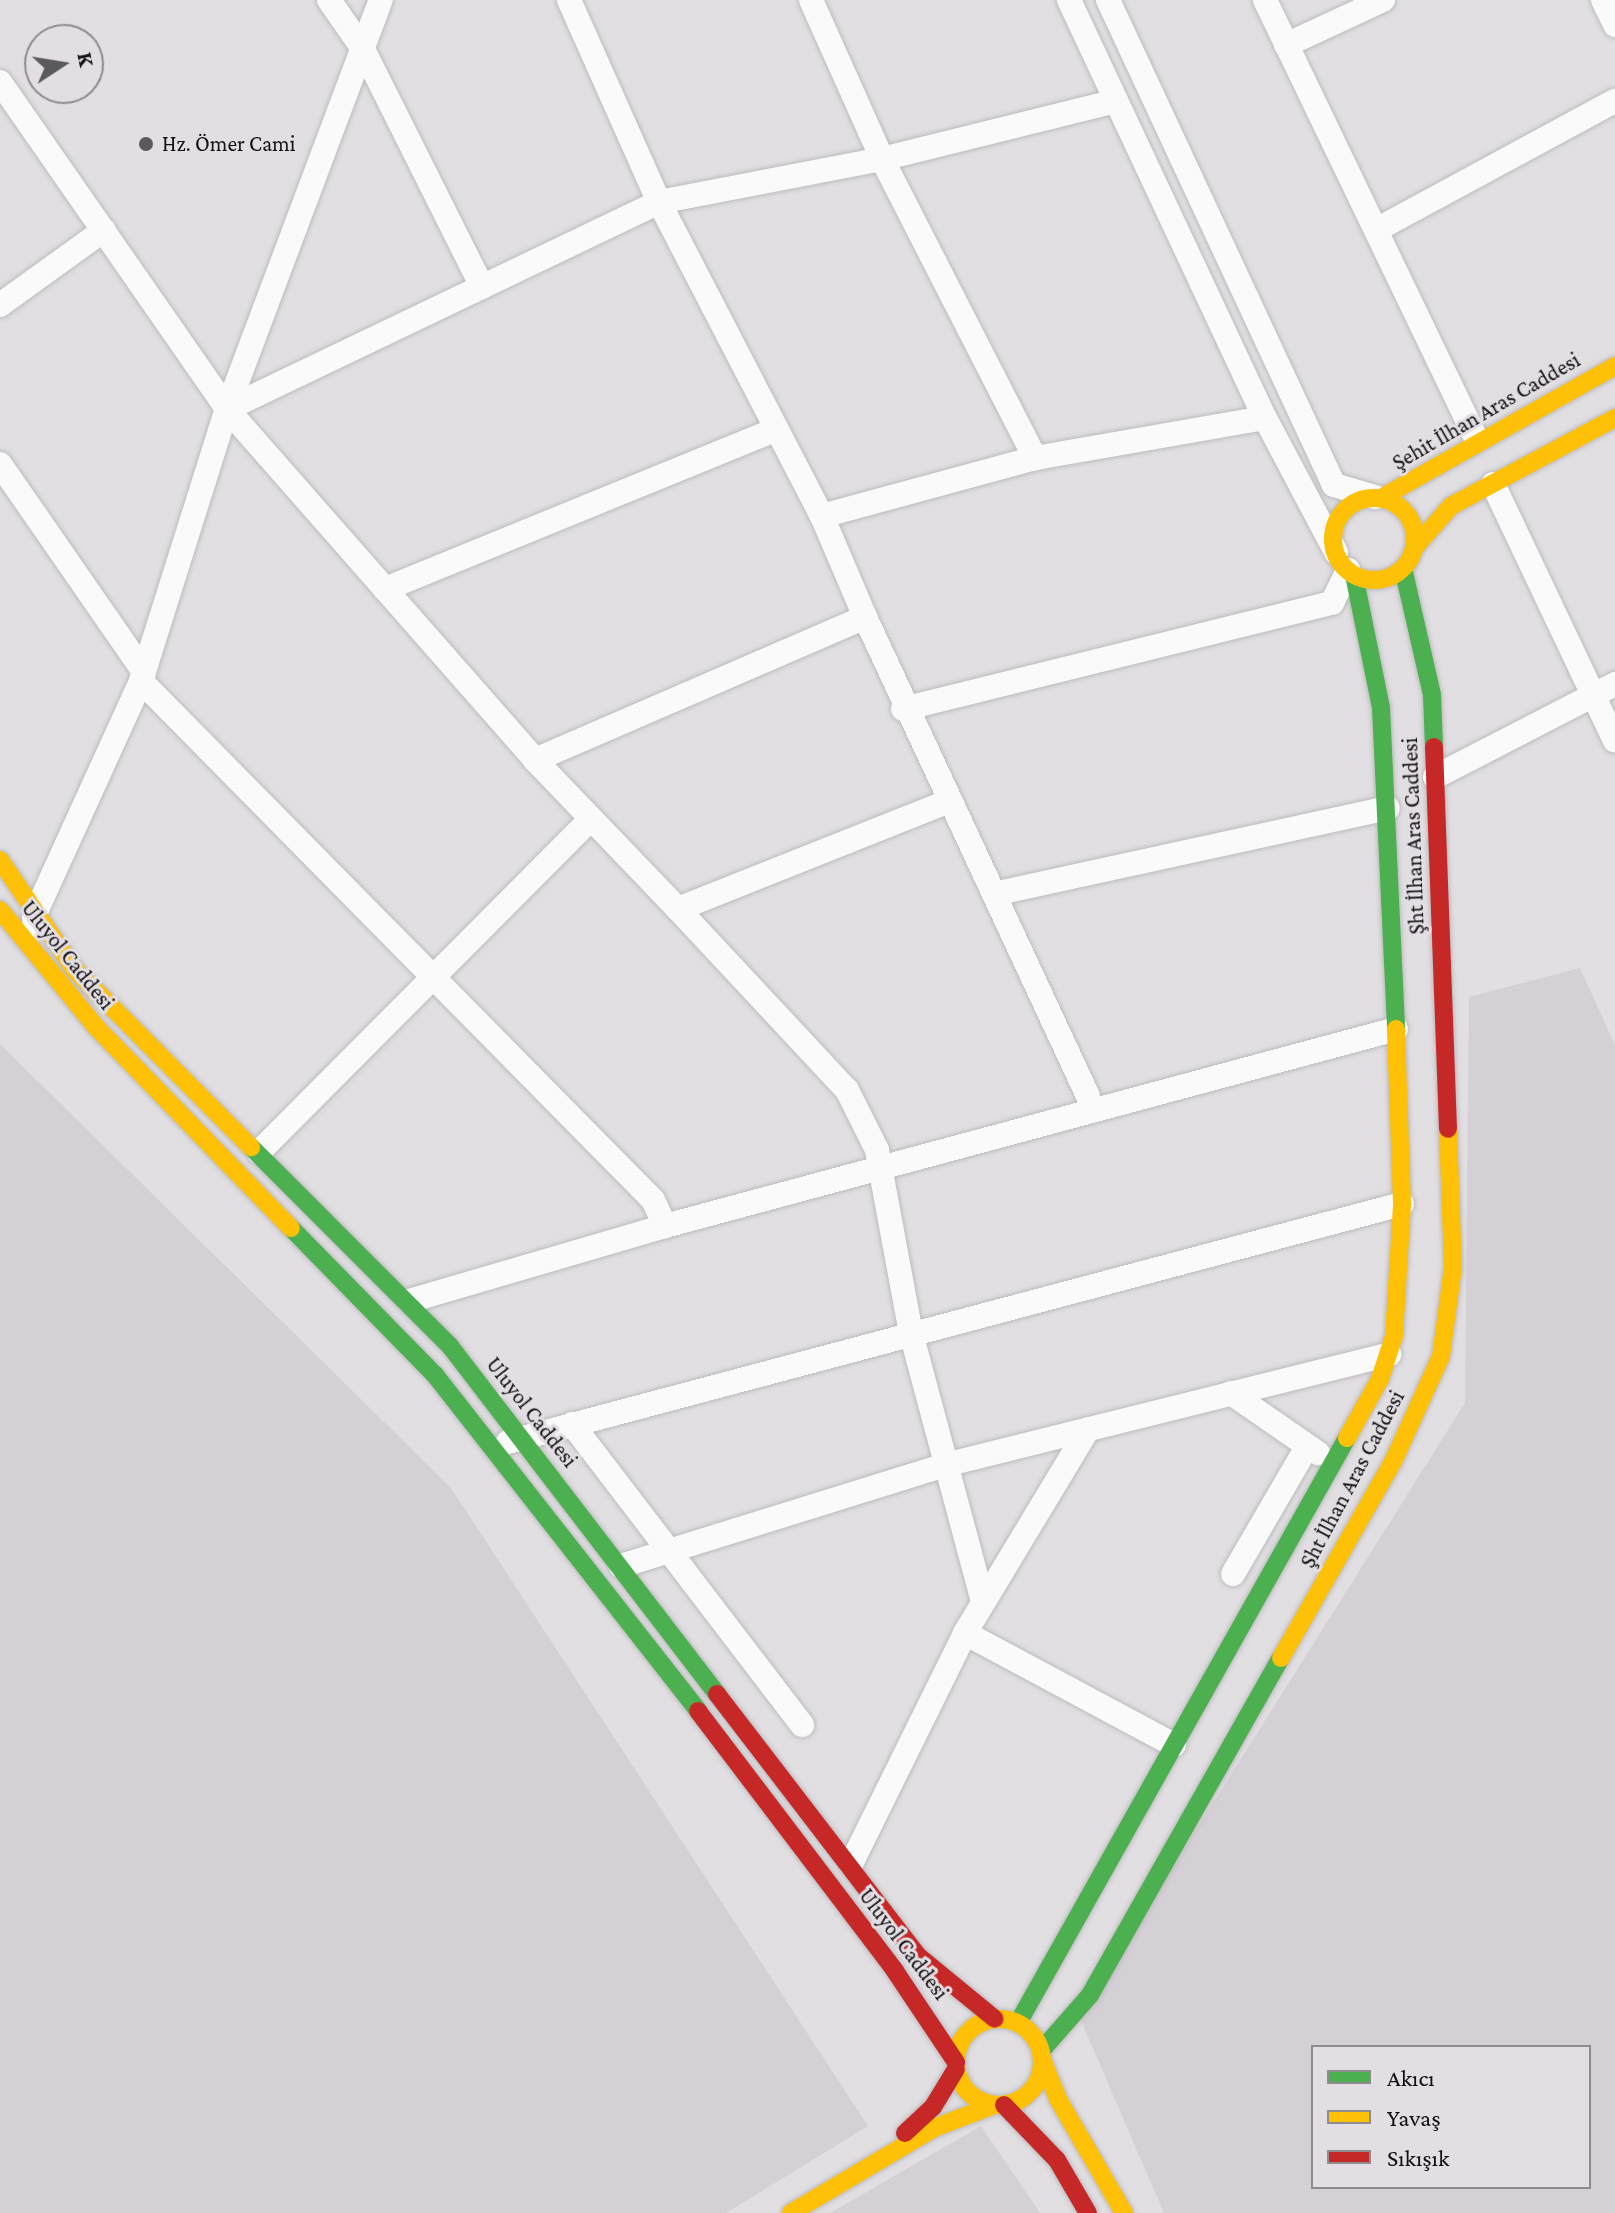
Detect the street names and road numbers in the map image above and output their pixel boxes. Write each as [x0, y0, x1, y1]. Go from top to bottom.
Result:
street label: Şehit İlhan Aras Caddesi [1387, 346, 1585, 476]
street label: Şht İlhan Aras Caddesi [1396, 737, 1430, 935]
street label: Uluyol Caddesi [16, 895, 120, 1015]
street label: Uluyol Caddesi [481, 1352, 583, 1472]
street label: Şht İlhan Aras Caddesi [1294, 1386, 1410, 1572]
street label: Uluyol Caddesi [854, 1883, 954, 2005]

